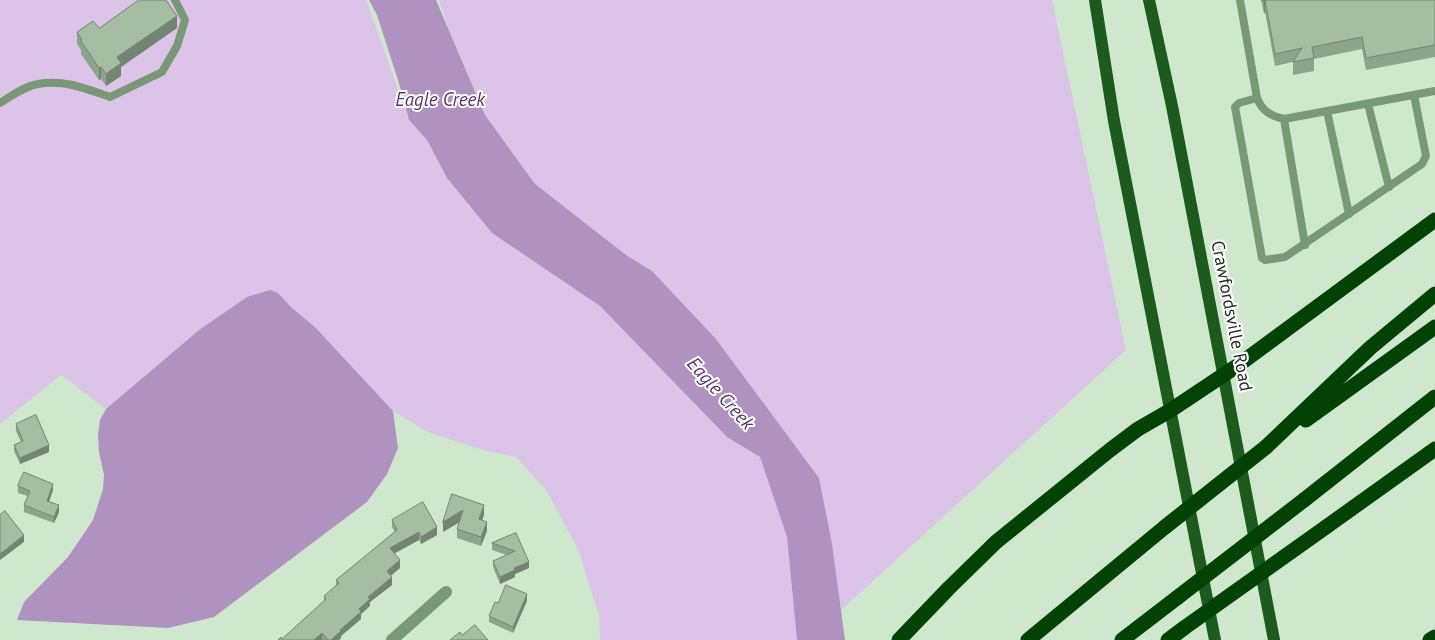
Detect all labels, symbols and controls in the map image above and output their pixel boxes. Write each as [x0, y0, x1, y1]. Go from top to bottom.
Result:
water label: Eagle Creek [395, 90, 485, 112]
street label: Crawfordsville Road [1206, 239, 1256, 393]
water label: Eagle Creek [682, 353, 758, 435]

